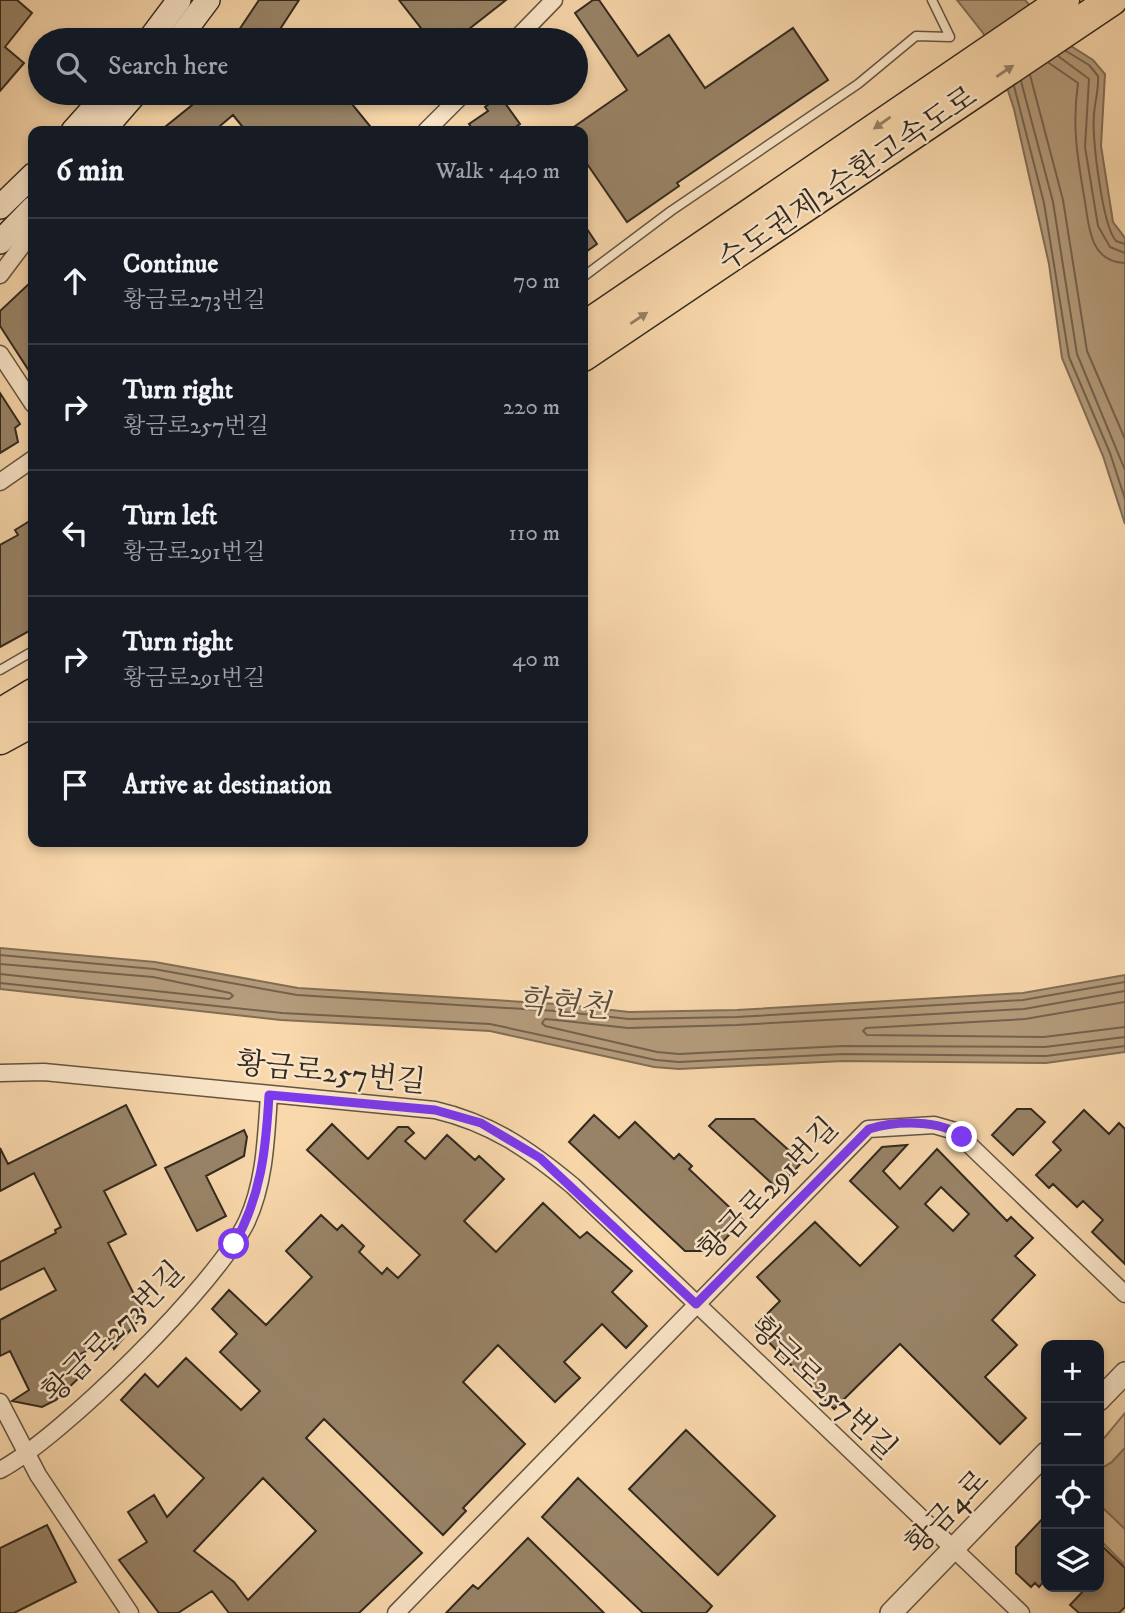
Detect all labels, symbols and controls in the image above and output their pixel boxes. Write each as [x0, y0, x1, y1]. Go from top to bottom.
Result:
search box [28, 28, 588, 105]
icon: search [52, 48, 90, 86]
text: Search here [108, 50, 228, 83]
one-way arrow [996, 64, 1014, 78]
street label: 수도권제2순환고속도로 [711, 79, 984, 280]
one-way arrow [873, 116, 891, 130]
text: 6 min [56, 153, 124, 190]
text: Walk · 440 m [436, 157, 560, 186]
text: Continue [123, 248, 218, 281]
icon: ahead [56, 262, 94, 300]
text: 70 m [513, 267, 560, 296]
text: 황금로273번길 [123, 286, 266, 315]
one-way arrow [630, 311, 648, 325]
text: Turn right [123, 374, 233, 407]
icon: right [56, 388, 94, 426]
text: 220 m [503, 393, 560, 422]
text: 황금로257번길 [123, 412, 269, 441]
text: Turn left [123, 500, 217, 533]
icon: left [56, 514, 94, 552]
text: 110 m [509, 519, 560, 548]
text: 황금로291번길 [123, 538, 265, 567]
text: Turn right [123, 626, 233, 659]
icon: right [56, 640, 94, 678]
text: 40 m [512, 645, 560, 674]
text: 황금로291번길 [123, 664, 265, 693]
icon: arrive [56, 766, 94, 804]
text: Arrive at destination [123, 769, 332, 802]
water label: 학현천 [516, 982, 614, 1028]
street label: 황금로257번길 [234, 1045, 427, 1102]
street label: 황금로291번길 [691, 1110, 847, 1270]
route end [946, 1121, 977, 1152]
route start [218, 1228, 249, 1259]
street label: 황금로273번길 [35, 1254, 193, 1412]
street label: 황금로257번길 [742, 1310, 904, 1468]
map controls [1041, 1340, 1104, 1592]
button: + [1041, 1340, 1104, 1403]
button: − [1041, 1403, 1104, 1466]
street label: 황금4로 [899, 1463, 998, 1563]
button: locate [1041, 1466, 1104, 1529]
button: layers [1041, 1529, 1104, 1592]

